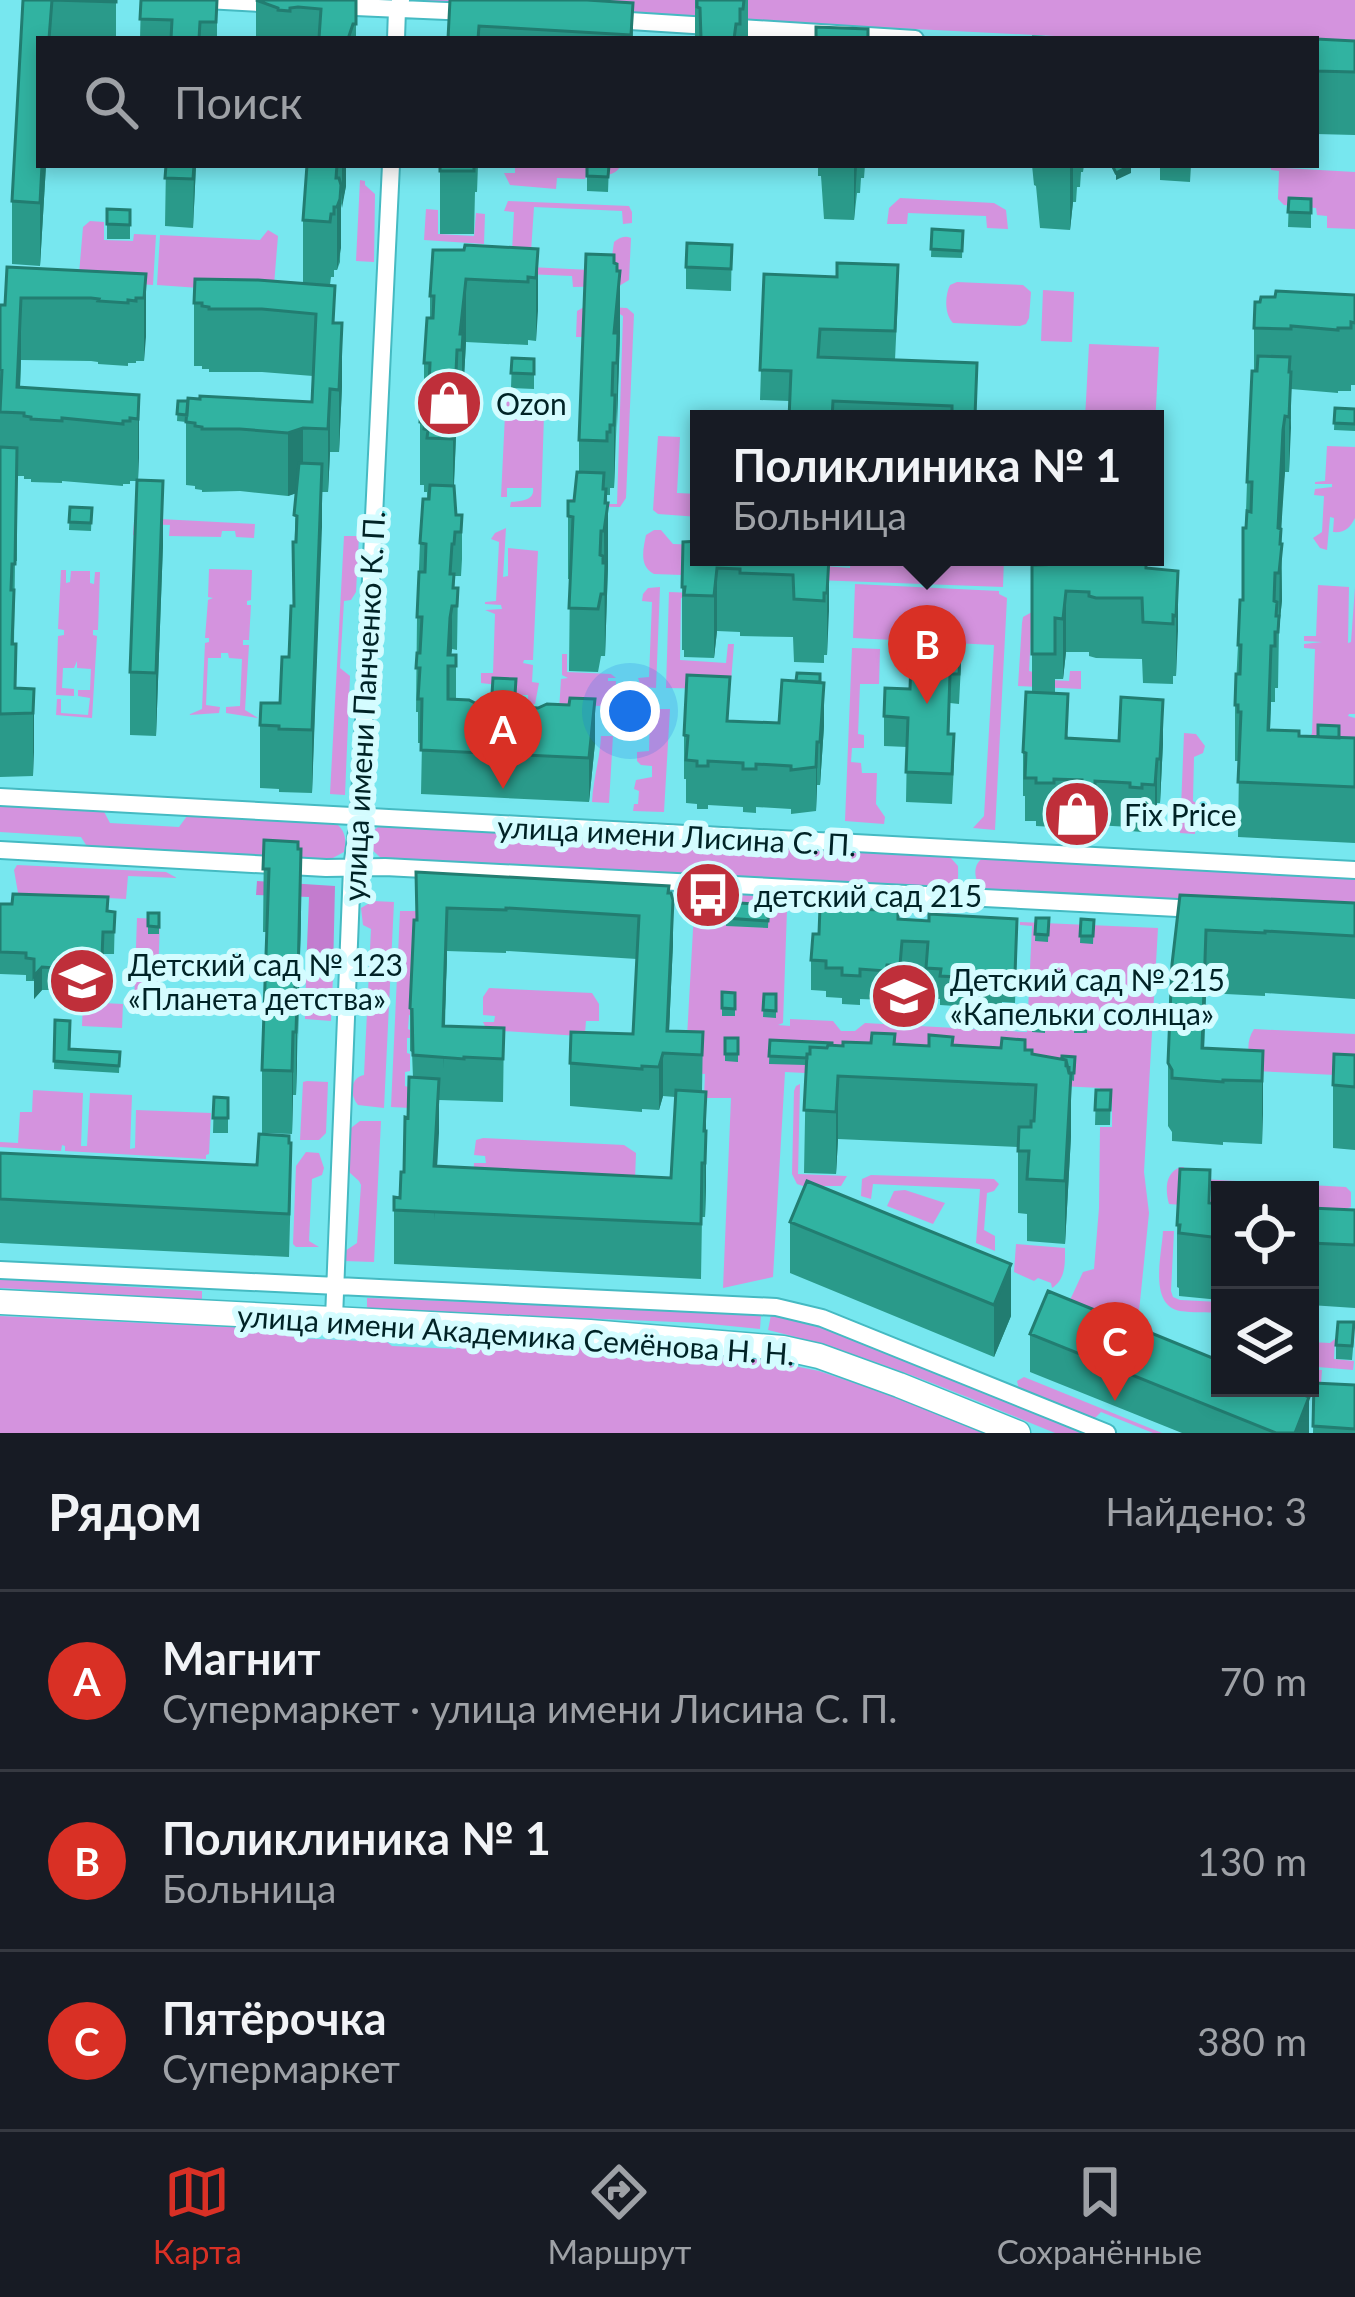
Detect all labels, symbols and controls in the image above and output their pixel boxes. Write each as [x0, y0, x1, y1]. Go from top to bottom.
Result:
search box [36, 36, 1319, 168]
icon: search [78, 69, 144, 135]
text: Поиск [174, 75, 303, 129]
shop icon: Ozon [414, 368, 484, 438]
place label: Ozon [496, 385, 567, 421]
popup [690, 410, 1164, 566]
text: Поликлиника № 1 [733, 438, 1121, 492]
text: Больница [733, 492, 907, 538]
street label: улица имени Панченко К. П. [335, 510, 391, 902]
pin: B [888, 605, 966, 704]
your location [600, 681, 660, 741]
pin: A [464, 690, 542, 789]
shop icon: Fix Price [1042, 779, 1112, 849]
place label: Fix Price [1124, 796, 1236, 832]
street label: улица имени Лисина С. П. [497, 808, 857, 862]
bus stop icon: детский сад 215 [673, 860, 743, 930]
place label: детский сад 215 [754, 877, 982, 913]
school or university icon: Детский сад № 123 «Планета детства» [47, 946, 117, 1016]
place label: Детский сад № 123 «Планета детства» [128, 946, 403, 1016]
school or university icon: Детский сад № 215 «Капельки солнца» [869, 961, 939, 1031]
place label: Детский сад № 215 «Капельки солнца» [950, 961, 1225, 1031]
map controls [1211, 1181, 1319, 1397]
button: locate [1211, 1181, 1319, 1289]
button: layers [1211, 1289, 1319, 1397]
street label: улица имени Академика Семёнова Н. Н. [236, 1297, 796, 1371]
pin: C [1076, 1302, 1154, 1401]
text: Рядом [48, 1481, 202, 1542]
text: Найдено: 3 [1105, 1488, 1307, 1534]
text: Магнит [162, 1631, 321, 1685]
text: A [73, 1658, 101, 1704]
text: 70 m [1220, 1658, 1307, 1704]
text: Супермаркет · улица имени Лисина С. П. [162, 1685, 898, 1731]
text: Поликлиника № 1 [162, 1811, 551, 1865]
text: B [74, 1838, 100, 1884]
text: 130 m [1197, 1838, 1307, 1884]
text: Больница [162, 1865, 336, 1911]
text: Пятёрочка [162, 1991, 387, 2045]
text: C [74, 2018, 100, 2064]
text: 380 m [1197, 2018, 1307, 2064]
text: Супермаркет [162, 2045, 400, 2091]
tab: Карта [153, 2159, 242, 2271]
tab: Маршрут [547, 2159, 691, 2271]
tab: Сохранённые [997, 2159, 1202, 2271]

